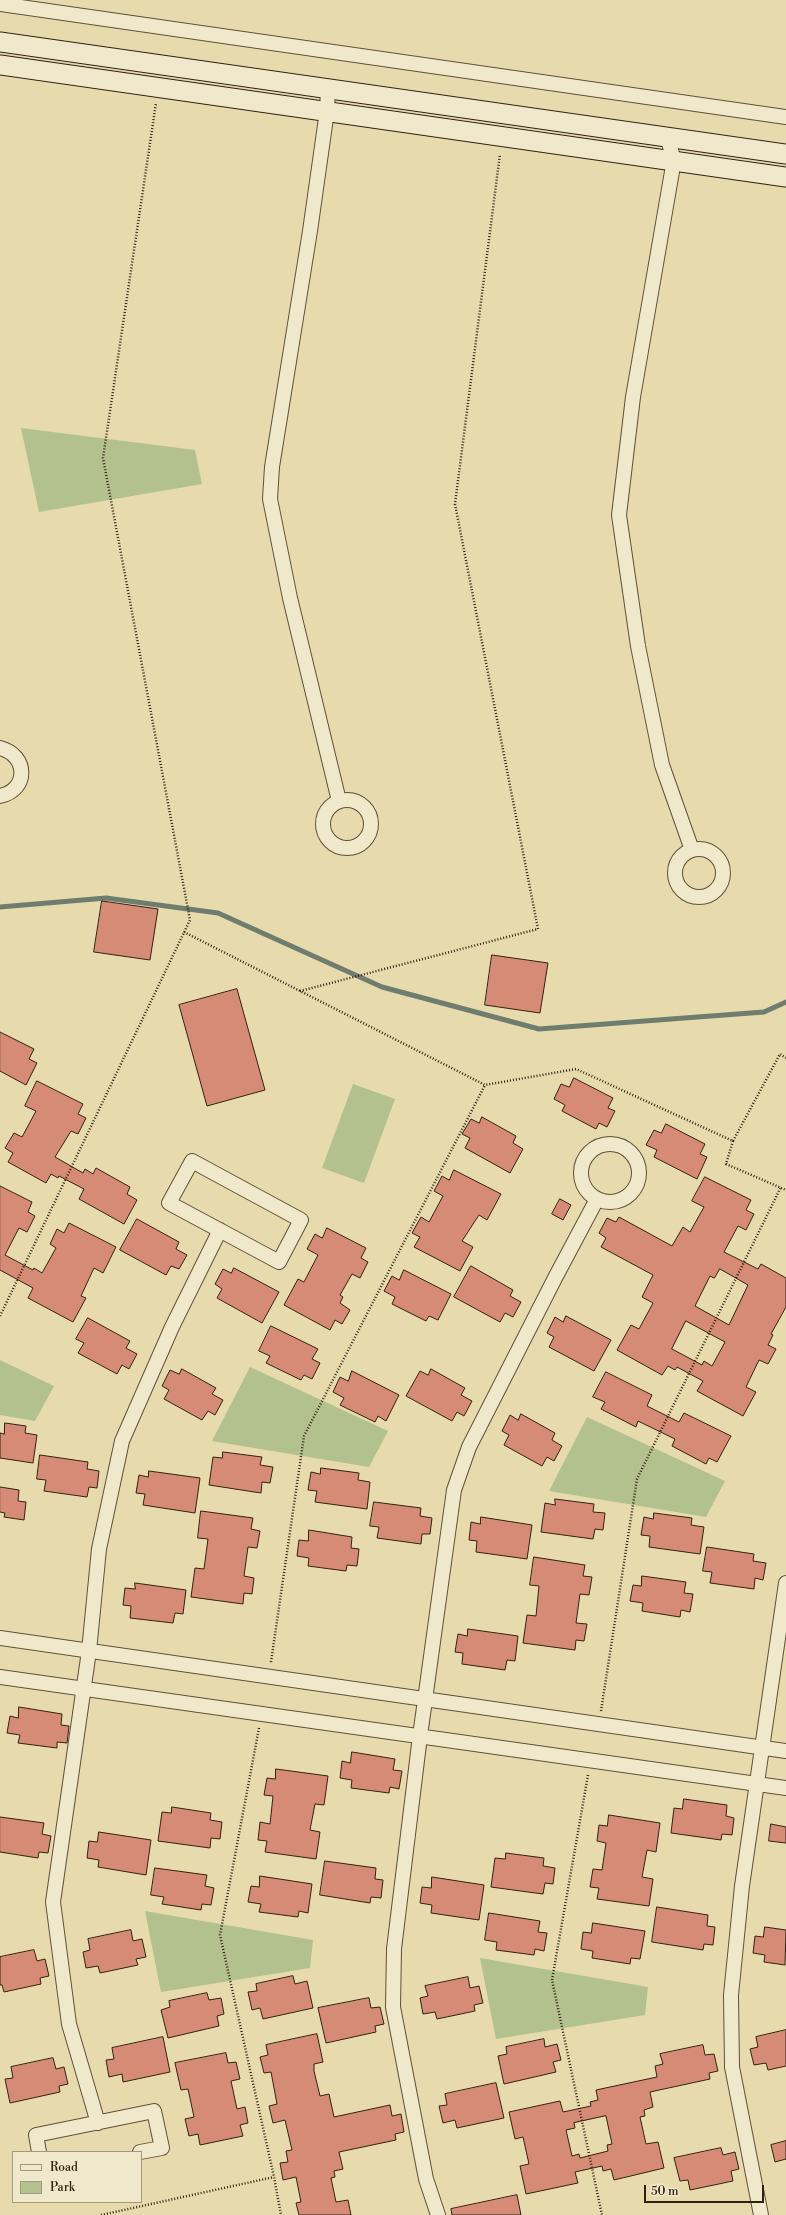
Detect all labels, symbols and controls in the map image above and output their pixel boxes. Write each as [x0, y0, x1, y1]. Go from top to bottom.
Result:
legend [12, 2151, 142, 2203]
text: Road [50, 2160, 78, 2175]
scale bar [646, 2177, 766, 2203]
text: Park [50, 2180, 75, 2195]
text: 50 m [651, 2184, 679, 2199]

